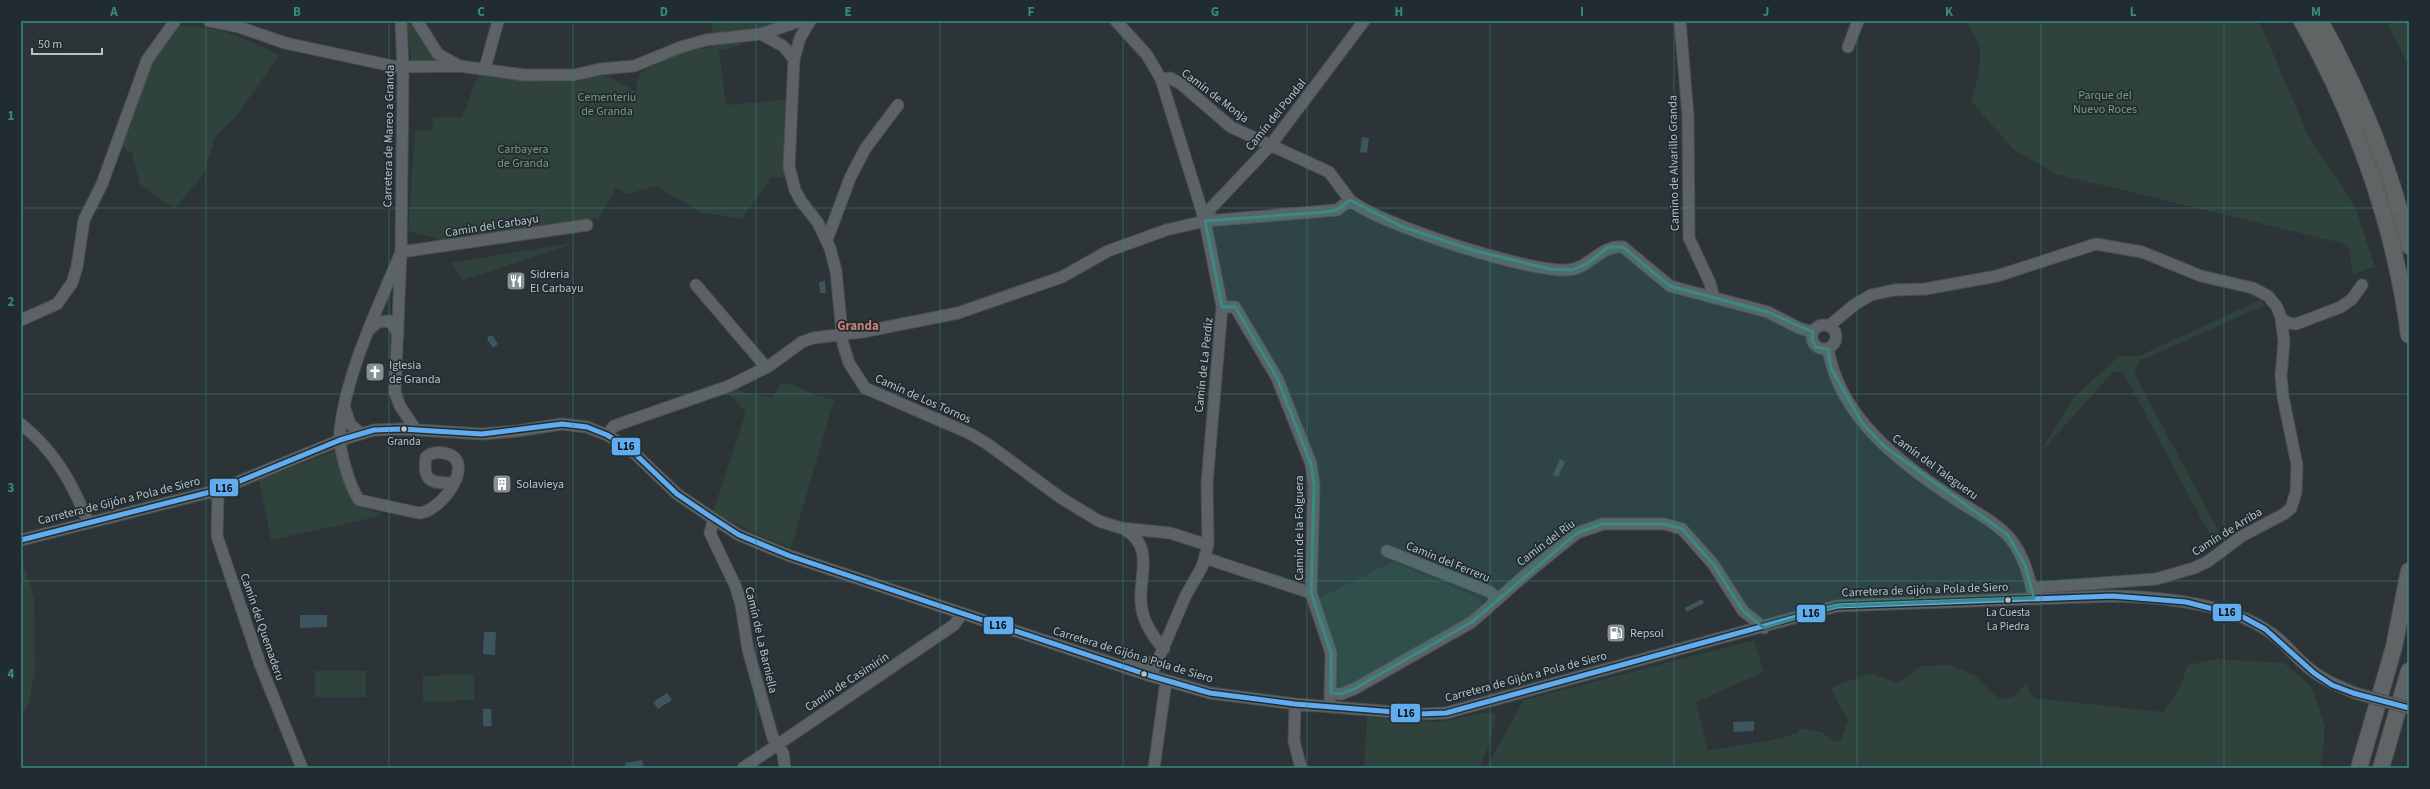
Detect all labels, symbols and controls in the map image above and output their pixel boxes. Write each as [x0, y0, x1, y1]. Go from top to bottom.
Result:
text: A [109, 3, 118, 21]
text: B [293, 3, 301, 21]
text: C [477, 3, 485, 21]
text: D [660, 3, 668, 21]
text: E [844, 3, 852, 21]
text: F [1028, 3, 1035, 21]
text: G [1211, 3, 1219, 21]
text: H [1395, 3, 1403, 21]
text: I [1580, 3, 1584, 21]
text: J [1763, 3, 1769, 21]
text: K [1945, 3, 1954, 21]
text: L [2130, 3, 2137, 21]
text: M [2311, 3, 2321, 21]
scale bar [32, 30, 102, 56]
text: 50 m [38, 36, 62, 53]
street label: Carretera de Mareo a Granda [379, 64, 399, 208]
street label: Camín de Monja [1178, 65, 1252, 127]
street label: Camín del Pondal [1242, 75, 1310, 155]
park label: Parque del Nuevo Roces [2073, 87, 2137, 118]
park label: Cementeriu de Granda [578, 89, 636, 120]
street label: Camino de Alvarillo Granda [1664, 95, 1684, 231]
text: 1 [8, 107, 15, 125]
park label: Carbayera de Granda [497, 141, 549, 172]
street label: Camin del Carbayu [444, 210, 540, 242]
place label: Sidreria El Carbayu [530, 266, 584, 297]
restaurant icon: Sidreria El Carbayu [505, 270, 527, 292]
text: 2 [8, 293, 15, 311]
district label: Granda [837, 317, 879, 335]
street label: Camín de La Perdiz [1191, 317, 1217, 413]
place label: Iglesia de Granda [389, 357, 441, 388]
church icon: Iglesia de Granda [364, 361, 386, 383]
street label: Camín de Los Tornos [872, 370, 974, 428]
marker: Granda [399, 424, 409, 434]
street label: Camín del Talegueru [1889, 430, 1981, 504]
place label: Granda [387, 434, 421, 449]
line badge: L16 [611, 437, 641, 456]
text: L16 [617, 439, 635, 454]
street label: Carretera de Gijón a Pola de Siero [36, 473, 202, 529]
building icon: Solavieya [491, 473, 513, 495]
street label: Camín de la Folguera [1291, 475, 1308, 581]
place label: Solavieya [516, 476, 564, 493]
line badge: L16 [209, 478, 239, 497]
text: 3 [8, 479, 15, 497]
text: L16 [215, 481, 233, 496]
street label: Camín de Arriba [2189, 504, 2265, 560]
street label: Camín del Ríu [1513, 515, 1579, 571]
street label: Camín del Ferreru [1403, 537, 1493, 587]
street label: Camín del Quemaderu [236, 571, 288, 683]
street label: Carretera de Gijón a Pola de Siero [1841, 579, 2009, 601]
street label: Camín de La Barniella [740, 585, 782, 695]
marker: La Cuesta La Piedra [2003, 595, 2013, 605]
line badge: L16 [2212, 603, 2242, 622]
line badge: L16 [1796, 604, 1826, 623]
place label: La Cuesta La Piedra [1986, 605, 2030, 634]
text: L16 [2218, 605, 2236, 620]
text: L16 [1802, 606, 1820, 621]
line badge: L16 [983, 616, 1014, 635]
text: L16 [989, 618, 1007, 633]
street label: Carretera de Gijón a Pola de Siero [1051, 622, 1215, 688]
fuel station icon: Repsol [1605, 622, 1627, 644]
place label: Repsol [1630, 625, 1664, 642]
street label: Carretera de Gijón a Pola de Siero [1443, 647, 1609, 707]
street label: Camín de Casimirín [802, 648, 892, 716]
text: 4 [8, 665, 15, 683]
unlabelled marker [1139, 669, 1149, 679]
line badge: L16 [1390, 703, 1421, 723]
text: L16 [1397, 706, 1415, 721]

